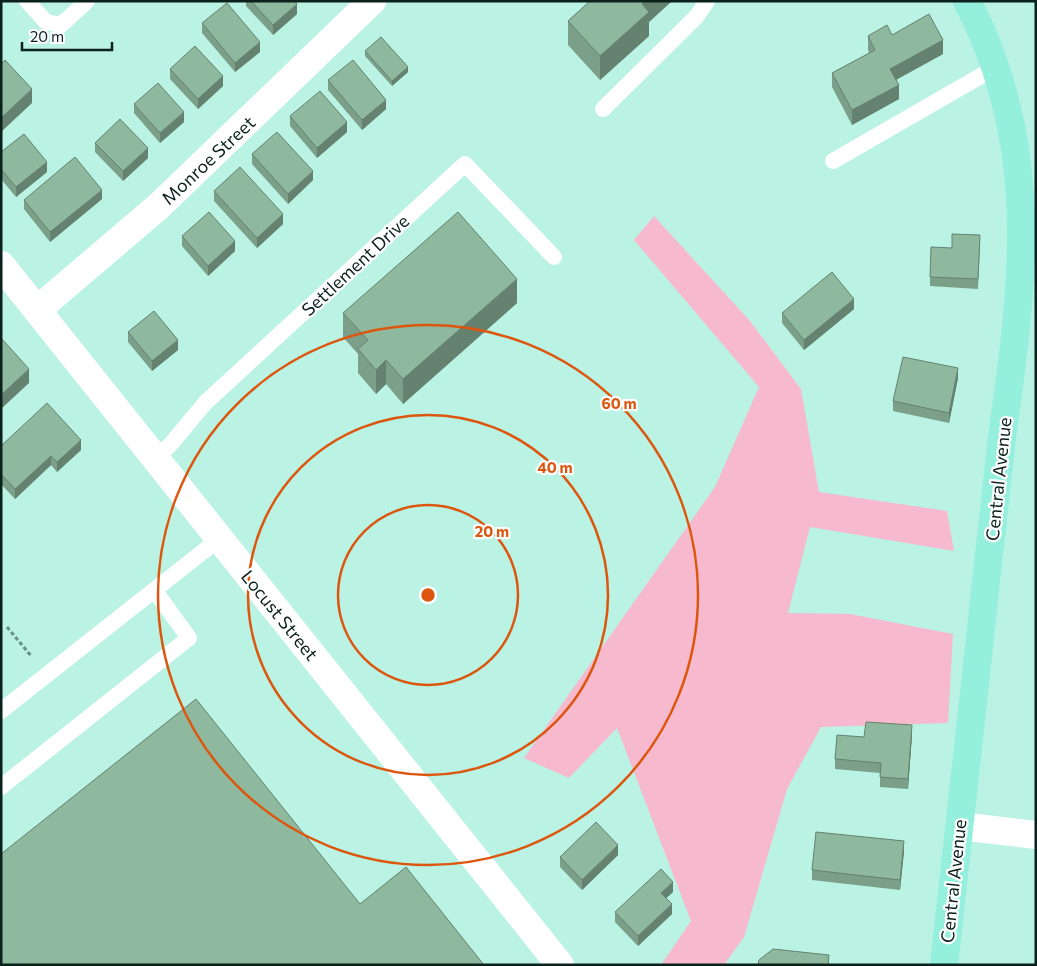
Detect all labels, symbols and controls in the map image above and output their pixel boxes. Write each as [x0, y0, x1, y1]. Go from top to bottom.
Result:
scale bar [22, 20, 112, 52]
text: 20 m [30, 27, 64, 45]
street label: Monroe Street [157, 111, 259, 209]
street label: Settlement Drive [297, 210, 413, 320]
text: 60 m [601, 394, 637, 412]
street label: Central Avenue [981, 416, 1015, 542]
text: 40 m [537, 458, 573, 476]
text: 20 m [475, 522, 509, 540]
street label: Locust Street [237, 565, 323, 665]
centre of rings [419, 586, 437, 604]
street label: Central Avenue [936, 818, 970, 944]

